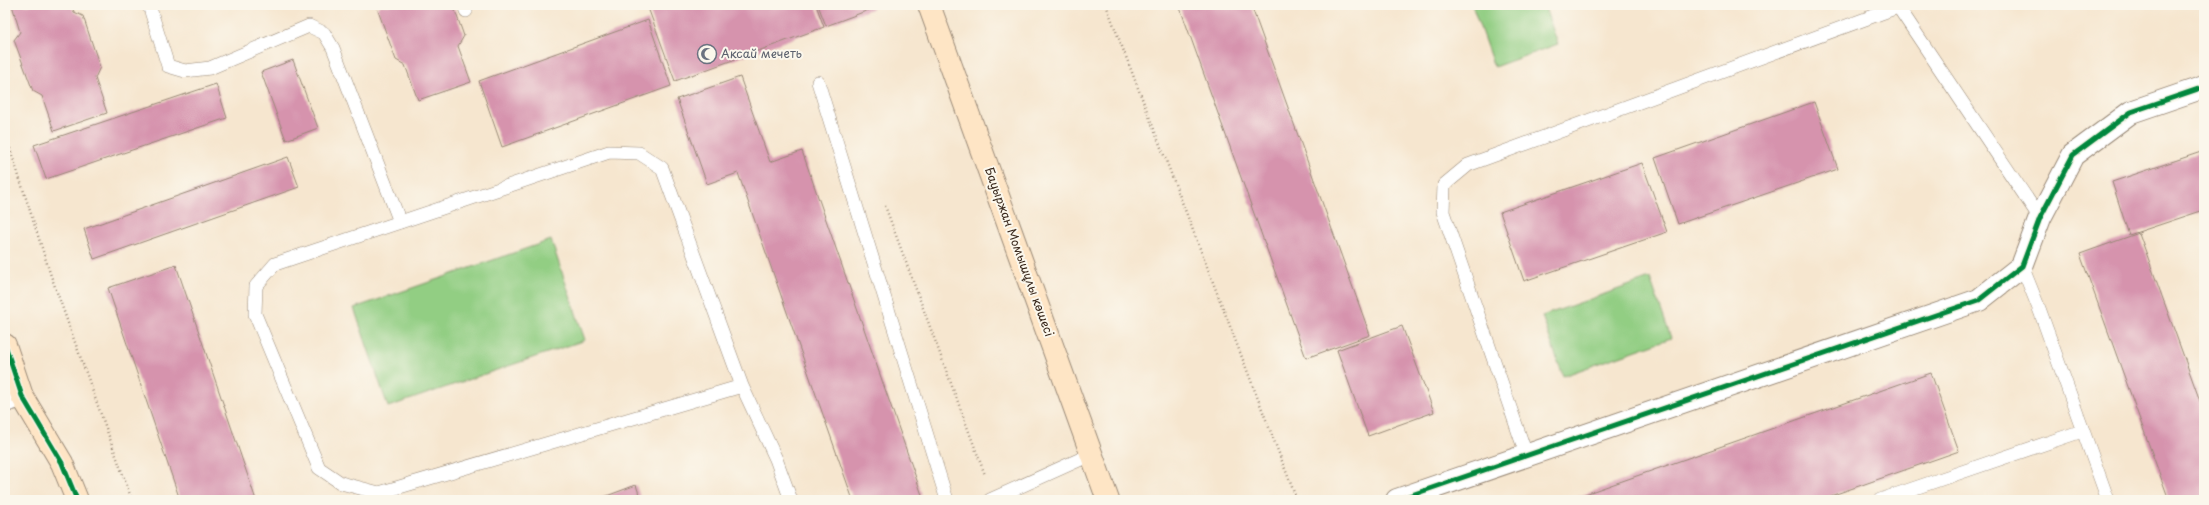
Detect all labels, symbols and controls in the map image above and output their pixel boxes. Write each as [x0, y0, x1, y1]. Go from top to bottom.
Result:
mosque icon: Аксай мечеть [696, 43, 718, 65]
place label: Аксай мечеть [721, 44, 802, 62]
street label: Бауыржан Момышұлы көшесі [981, 164, 1059, 339]

